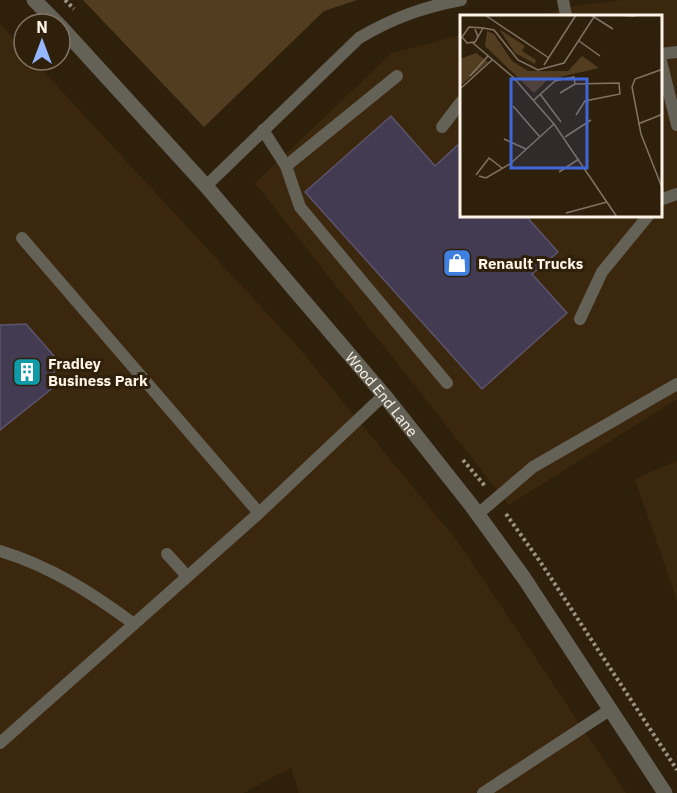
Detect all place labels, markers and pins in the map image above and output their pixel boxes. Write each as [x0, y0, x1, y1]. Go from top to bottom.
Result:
shop icon: Renault Trucks [441, 247, 473, 279]
place label: Renault Trucks [478, 254, 584, 273]
place label: Fradley Business Park [48, 354, 148, 390]
building icon: Fradley Business Park [11, 356, 43, 388]

